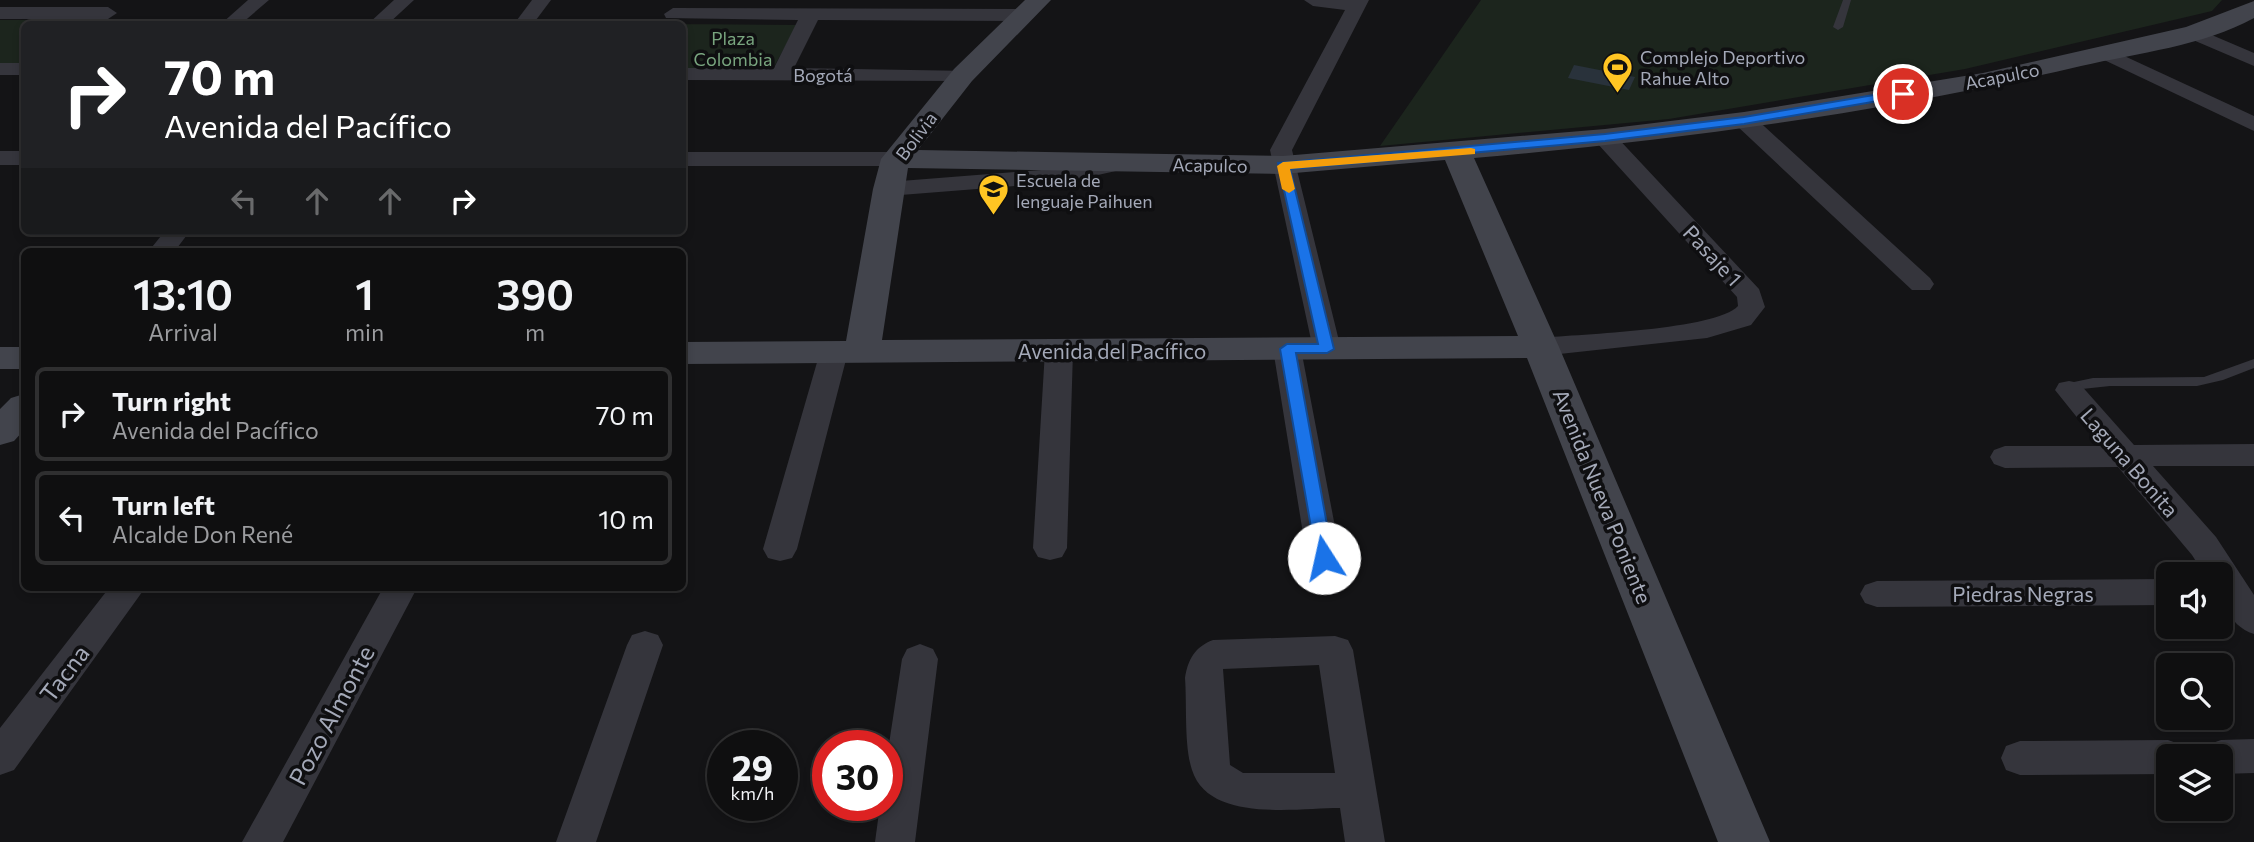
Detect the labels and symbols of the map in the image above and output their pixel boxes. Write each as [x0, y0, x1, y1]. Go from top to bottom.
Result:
park label: Plaza Colombia [694, 27, 772, 70]
place label: Complejo Deportivo Rahue Alto [1640, 46, 1805, 89]
sports icon: Complejo Deportivo Rahue Alto [1600, 50, 1634, 94]
street label: Acapulco [1963, 58, 2041, 94]
street label: Bogotá [793, 64, 853, 86]
pin [1873, 64, 1933, 124]
street label: Bolivia [891, 107, 941, 165]
street label: Acapulco [1172, 153, 1248, 177]
place label: Escuela de lenguaje Paihuen [1016, 169, 1153, 212]
school or university icon: Escuela de lenguaje Paihuen [976, 173, 1010, 217]
street label: Pasaje 1 [1679, 219, 1747, 291]
street label: Avenida del Pacífico [1018, 338, 1206, 363]
street label: Avenida Nueva Poniente [1548, 385, 1658, 607]
street label: Laguna Bonita [2076, 402, 2184, 522]
position arrow [1287, 521, 1361, 595]
street label: Piedras Negras [1952, 581, 2094, 606]
street label: Tacna [33, 639, 95, 707]
street label: Pozo Almonte [282, 640, 380, 790]
speed limit sign: 30 [812, 730, 903, 821]

